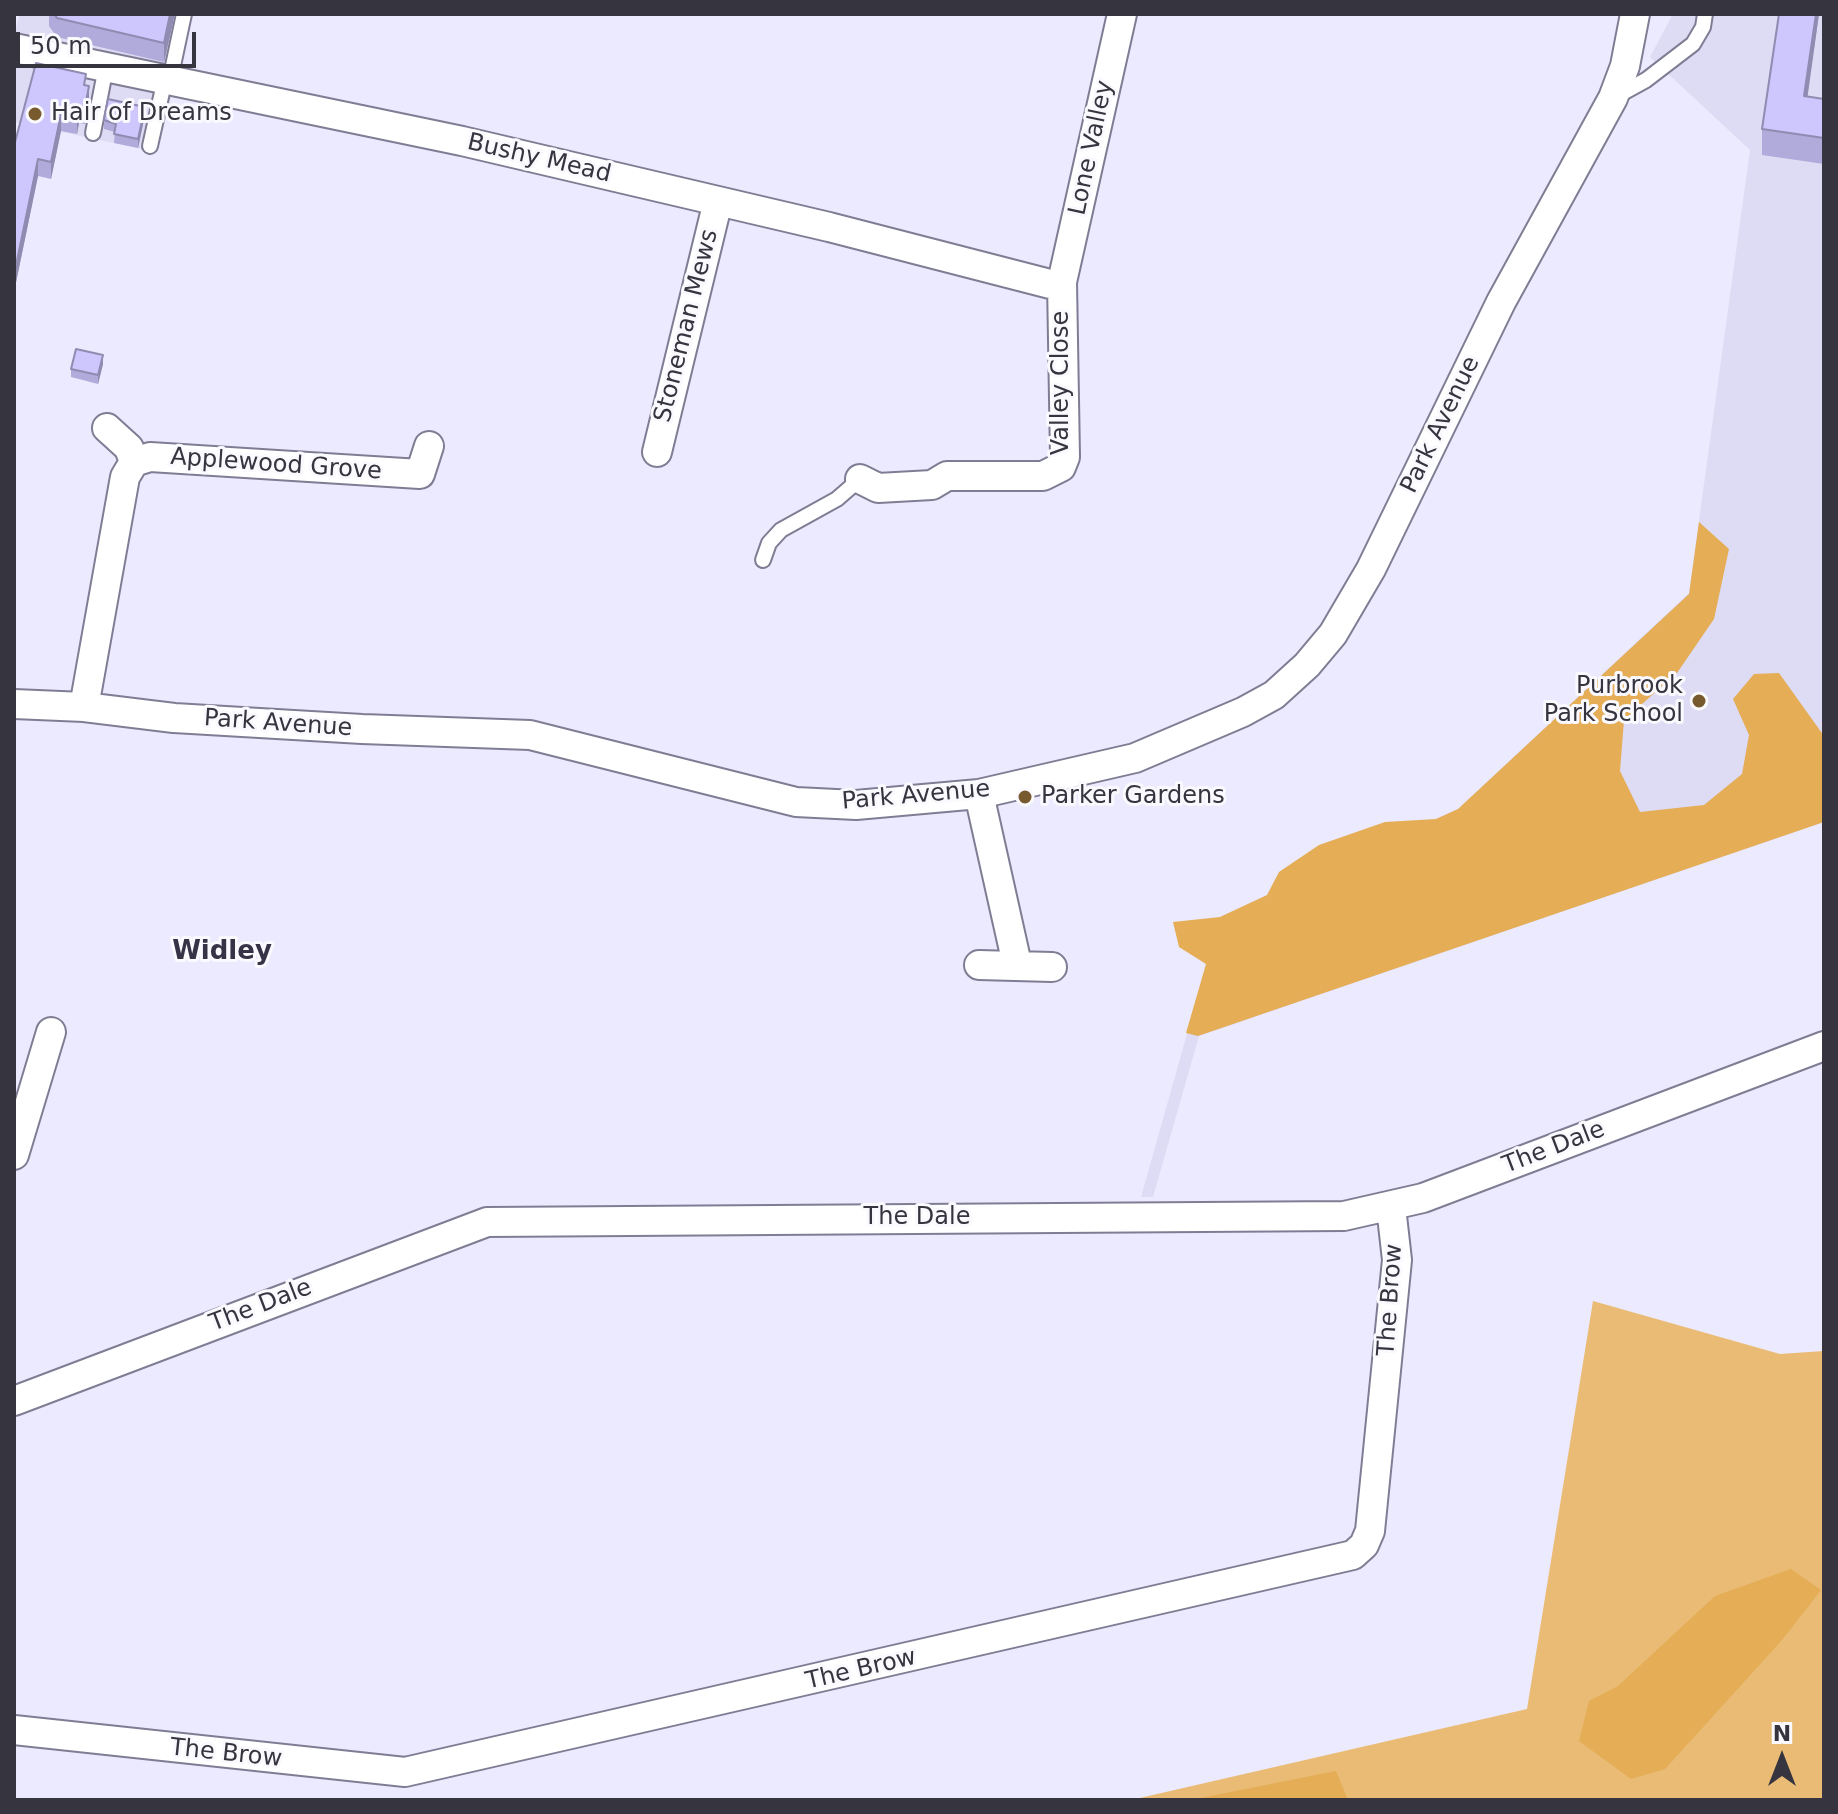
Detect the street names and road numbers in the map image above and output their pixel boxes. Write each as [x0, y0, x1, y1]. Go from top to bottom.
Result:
street label: Lone Valley [1064, 78, 1120, 218]
street label: Bushy Mead [464, 128, 614, 190]
street label: Stoneman Mews [649, 227, 725, 425]
street label: Valley Close [1048, 311, 1076, 455]
street label: Park Avenue [1395, 352, 1487, 498]
street label: Applewood Grove [169, 443, 383, 487]
street label: Park Avenue [203, 704, 353, 744]
street label: Park Avenue [841, 775, 991, 817]
street label: The Dale [1499, 1115, 1609, 1181]
street label: The Dale [864, 1204, 970, 1232]
street label: The Brow [1373, 1243, 1409, 1357]
street label: The Dale [206, 1273, 316, 1339]
street label: The Brow [803, 1643, 919, 1697]
street label: The Brow [169, 1734, 283, 1774]

